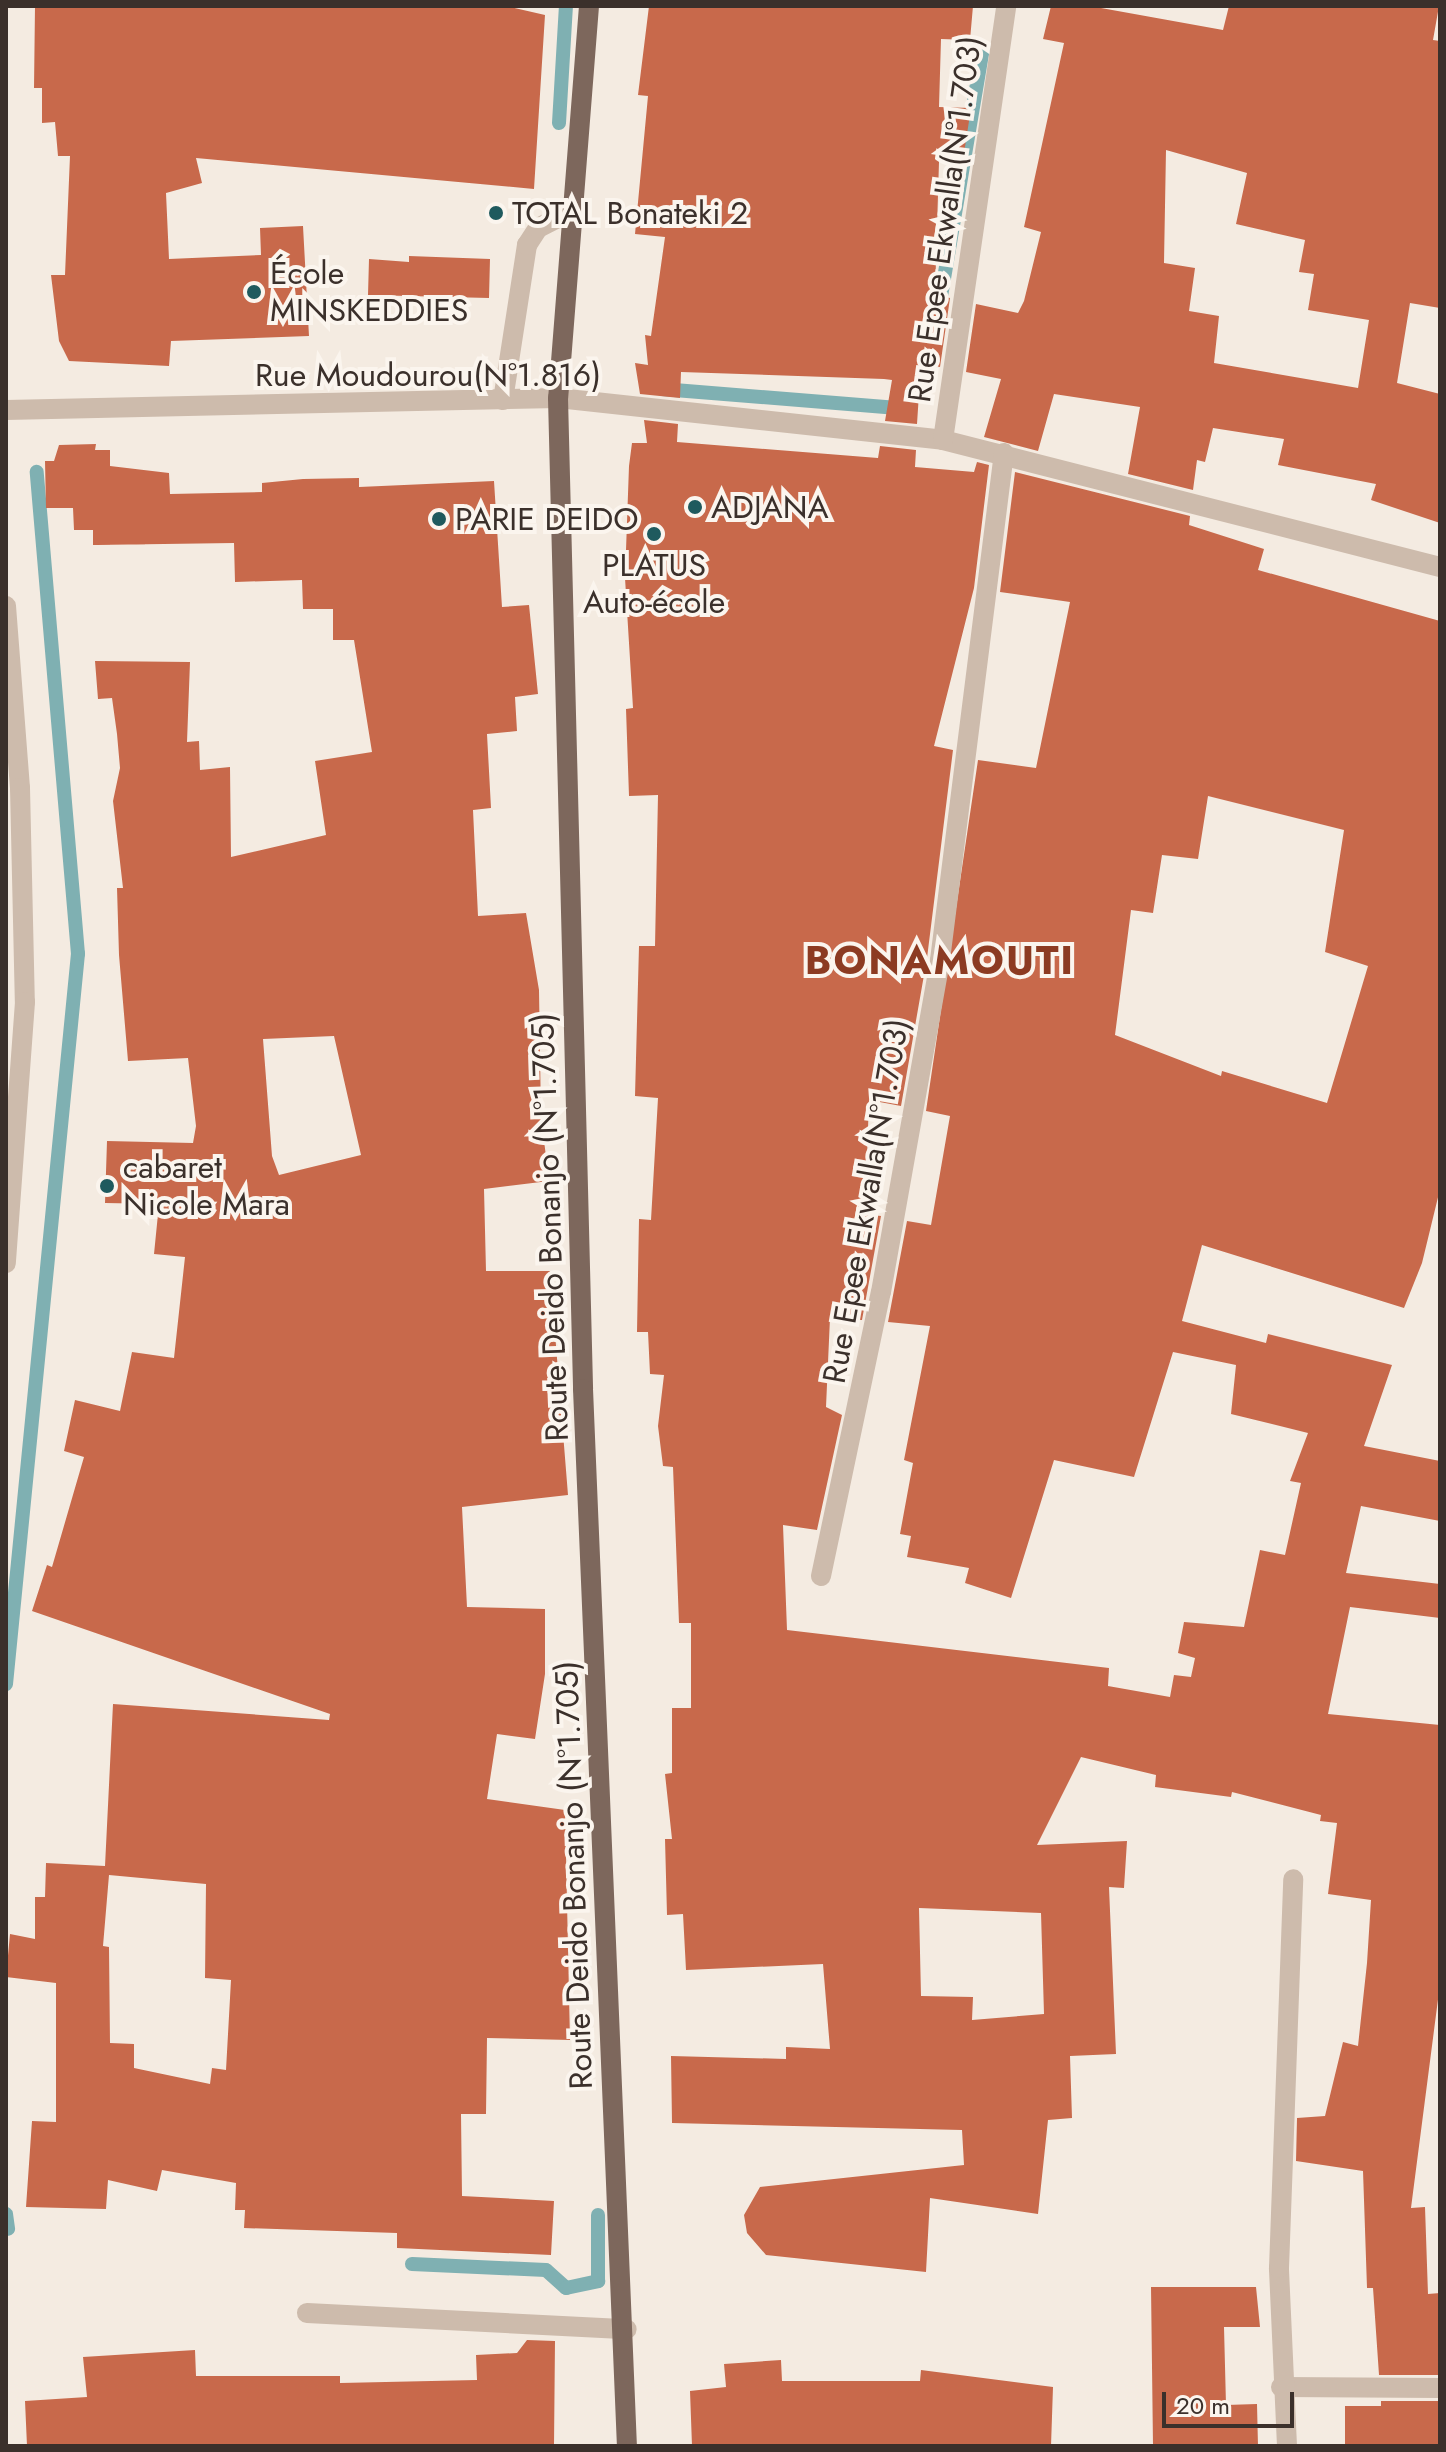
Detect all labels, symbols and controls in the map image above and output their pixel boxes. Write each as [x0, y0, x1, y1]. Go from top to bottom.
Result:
street label: Rue Epee Ekwalla(N°1.703) [900, 33, 990, 405]
place label: TOTAL Bonateki 2 [512, 194, 748, 232]
marker: TOTAL Bonateki 2 [487, 204, 505, 222]
place label: École MINSKEDDIES [270, 255, 468, 330]
marker: École MINSKEDDIES [245, 283, 263, 301]
street label: Rue Moudourou(N°1.816) [255, 356, 601, 394]
place label: ADJANA [711, 488, 829, 526]
marker: ADJANA [686, 498, 704, 516]
place label: PARIE DEIDO [455, 500, 639, 538]
marker: PARIE DEIDO [430, 510, 448, 528]
marker: PLATUS Auto-école [645, 525, 663, 543]
place label: PLATUS Auto-école [583, 547, 725, 622]
district label: BONAMOUTI [805, 936, 1075, 984]
street label: Route Deido Bonanjo (N°1.705) [523, 1012, 577, 1442]
street label: Rue Epee Ekwalla(N°1.703) [815, 1016, 917, 1386]
place label: cabaret Nicole Mara [123, 1149, 290, 1224]
marker: cabaret Nicole Mara [98, 1177, 116, 1195]
street label: Route Deido Bonanjo (N°1.705) [547, 1660, 601, 2090]
scale bar [1166, 2376, 1298, 2426]
text: 20 m [1176, 2388, 1230, 2423]

